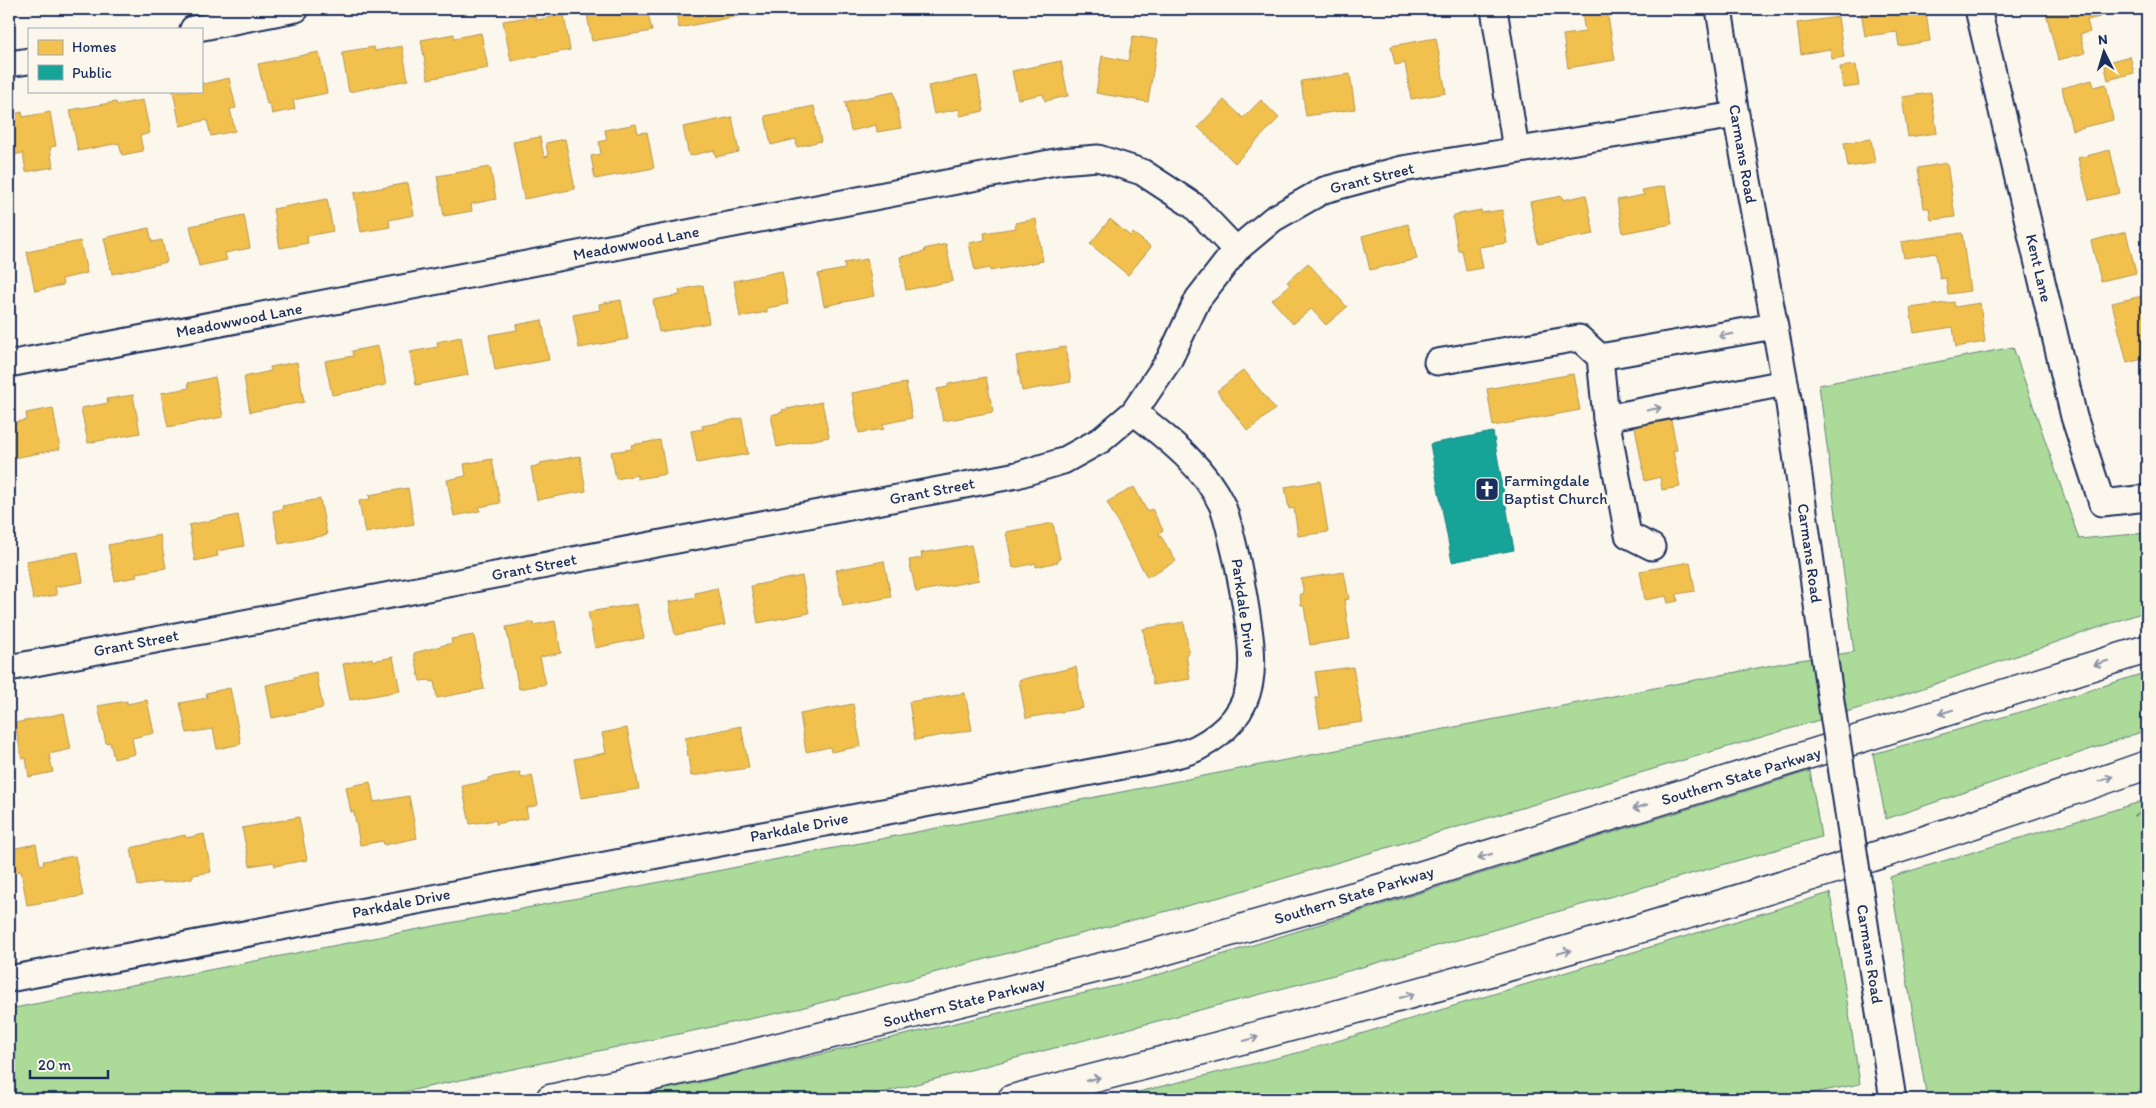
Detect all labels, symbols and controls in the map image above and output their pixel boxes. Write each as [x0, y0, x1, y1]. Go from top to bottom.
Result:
legend [28, 28, 202, 92]
north arrow [2078, 28, 2128, 78]
text: N [2097, 31, 2108, 48]
text: Homes [72, 38, 117, 56]
text: Public [72, 64, 112, 82]
street label: Carmans Road [1725, 103, 1761, 205]
street label: Grant Street [1328, 158, 1416, 198]
street label: Meadowwood Lane [571, 221, 701, 265]
street label: Kent Lane [2022, 232, 2056, 304]
street label: Meadowwood Lane [174, 298, 304, 342]
one-way arrow [1719, 330, 1735, 340]
one-way arrow [1646, 404, 1662, 413]
place label: Farmingdale Baptist Church [1504, 471, 1607, 508]
street label: Grant Street [888, 473, 976, 509]
church icon: Farmingdale Baptist Church [1474, 476, 1500, 502]
street label: Carmans Road [1794, 502, 1826, 604]
street label: Grant Street [490, 549, 578, 585]
street label: Parkdale Drive [1228, 557, 1260, 659]
street label: Grant Street [92, 625, 180, 661]
one-way arrow [2093, 659, 2109, 669]
one-way arrow [1938, 708, 1954, 717]
street label: Southern State Parkway [1659, 743, 1824, 809]
one-way arrow [2098, 774, 2114, 784]
one-way arrow [1633, 803, 1649, 813]
street label: Parkdale Drive [748, 808, 850, 846]
one-way arrow [1477, 851, 1493, 861]
street label: Southern State Parkway [1272, 862, 1437, 928]
street label: Parkdale Drive [350, 884, 452, 922]
street label: Carmans Road [1853, 903, 1887, 1005]
one-way arrow [1555, 946, 1571, 956]
street label: Southern State Parkway [881, 973, 1047, 1031]
one-way arrow [1399, 990, 1415, 1000]
one-way arrow [1242, 1033, 1258, 1043]
scale bar [30, 1048, 108, 1080]
text: 20 m [38, 1056, 72, 1074]
one-way arrow [1085, 1074, 1101, 1083]

